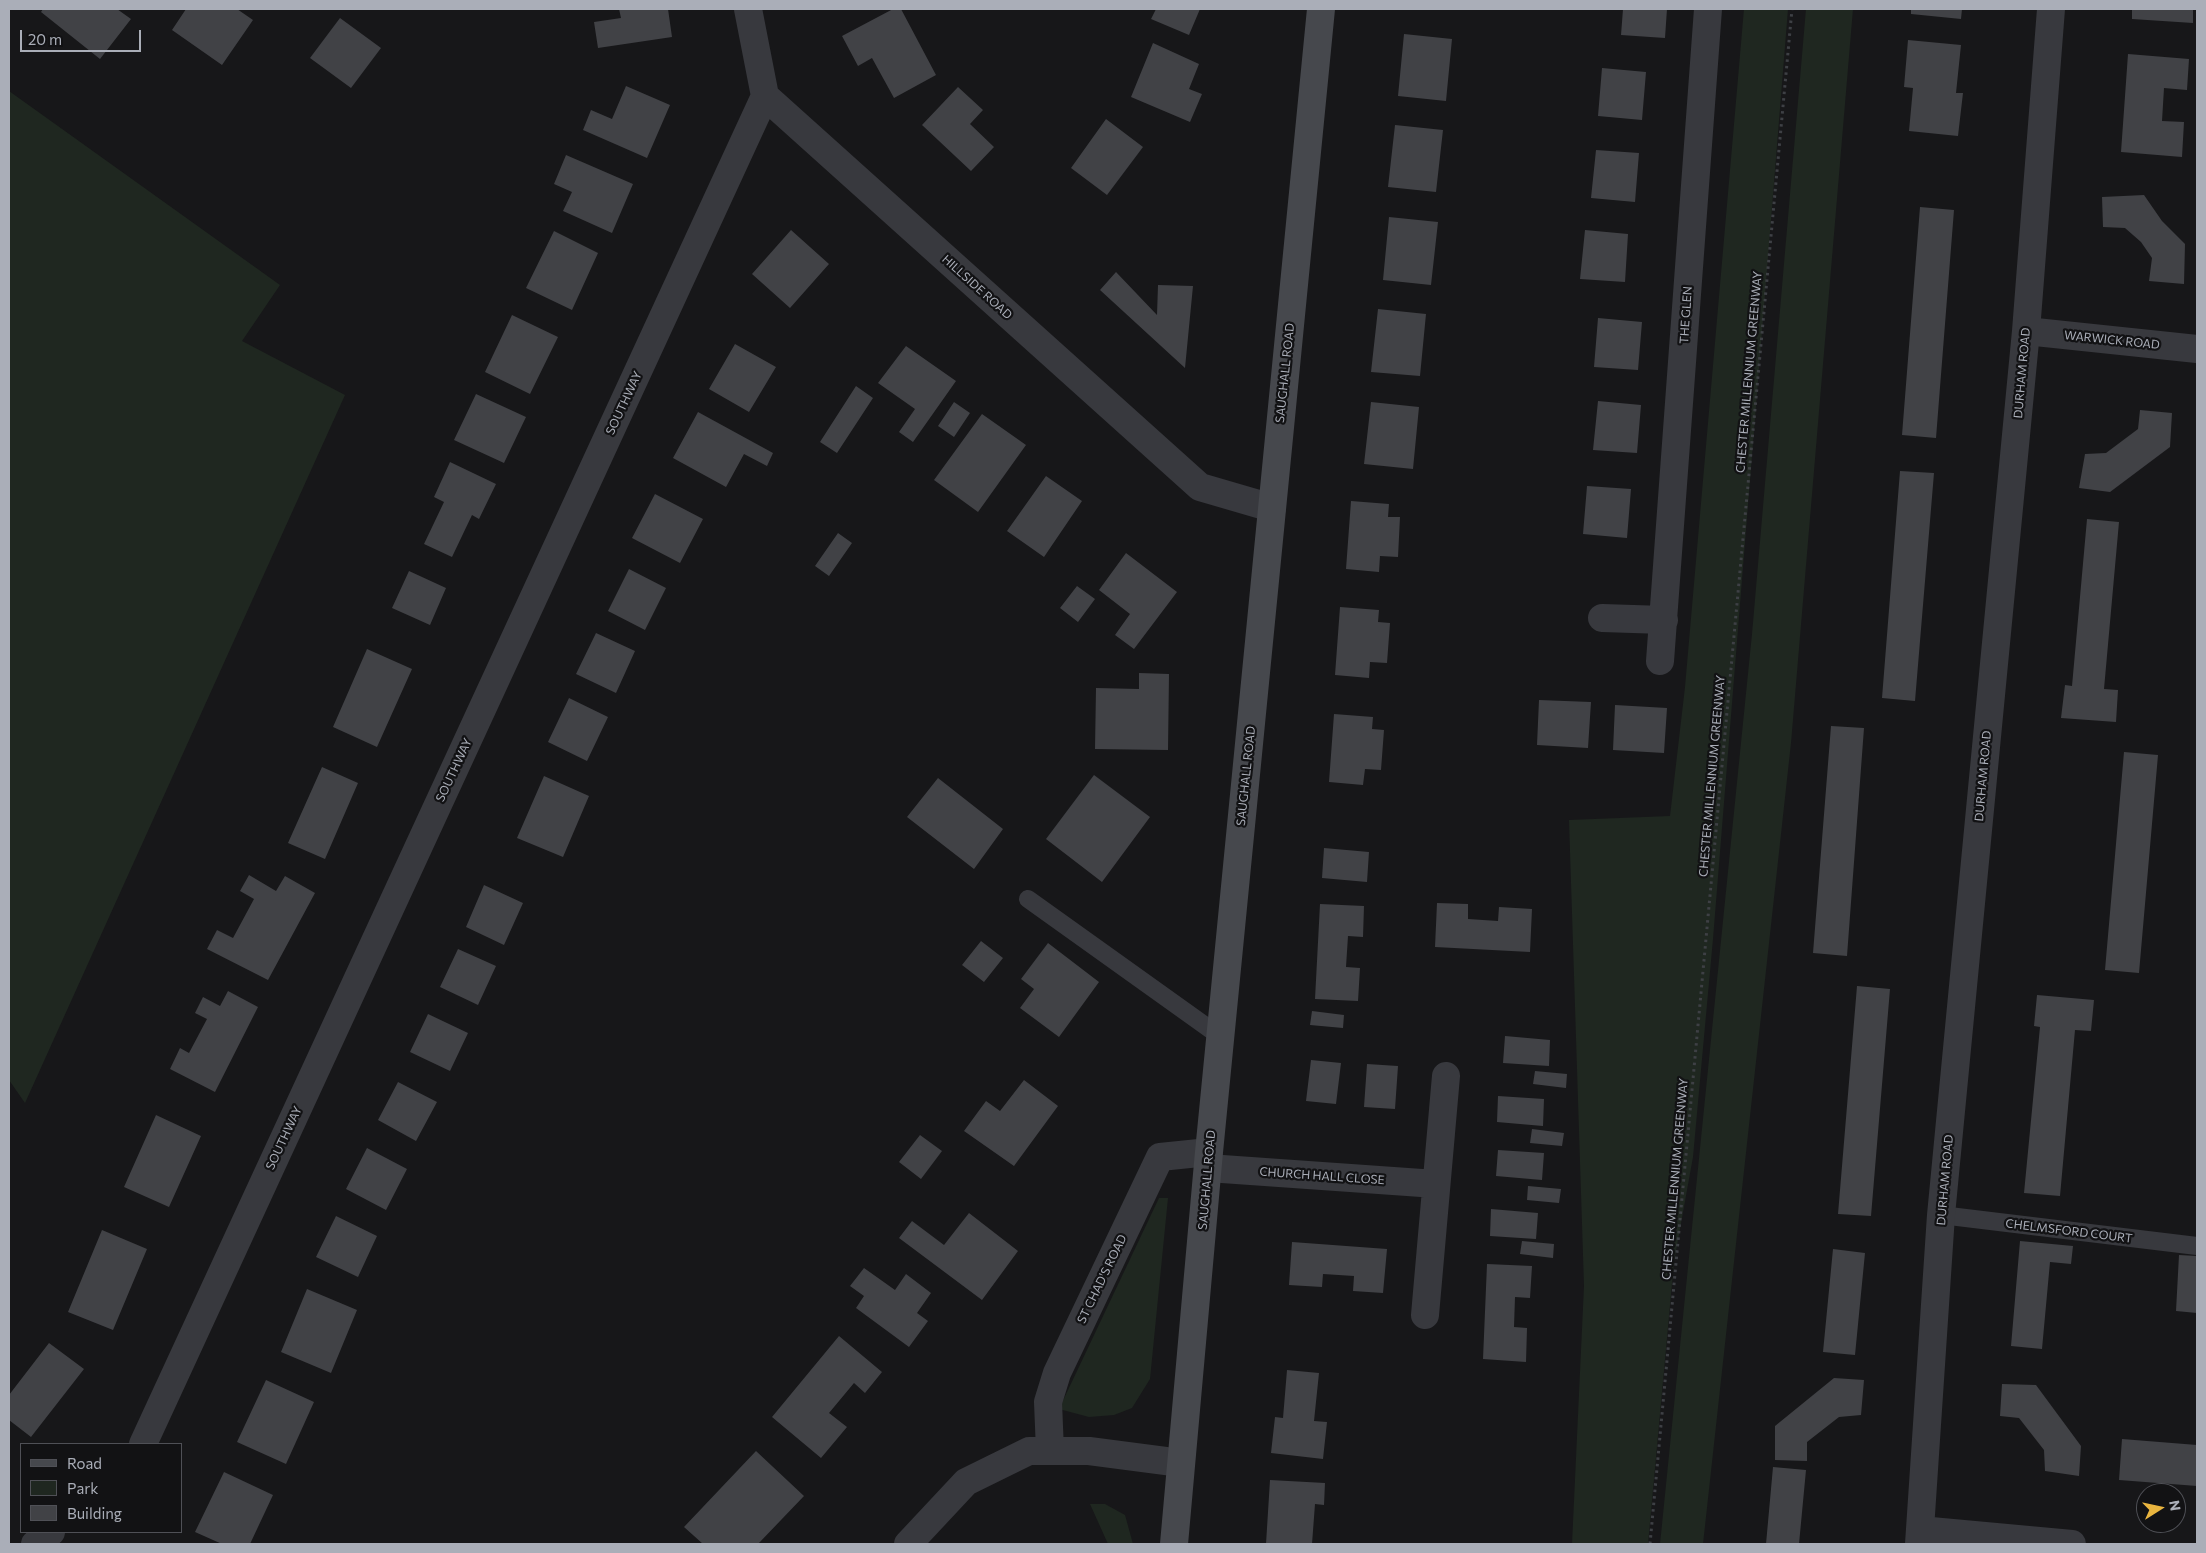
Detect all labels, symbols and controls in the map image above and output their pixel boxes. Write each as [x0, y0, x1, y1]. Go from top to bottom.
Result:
scale bar [22, 20, 144, 52]
text: 20 m [28, 30, 62, 48]
street label: HILLSIDE ROAD [939, 252, 1015, 322]
street label: CHESTER MILLENNIUM GREENWAY [1733, 271, 1765, 473]
street label: THE GLEN [1677, 286, 1695, 344]
street label: SAUGHALL ROAD [1273, 322, 1297, 424]
street label: DURHAM ROAD [2011, 327, 2033, 419]
street label: WARWICK ROAD [2063, 328, 2161, 352]
street label: SOUTHWAY [603, 369, 645, 437]
street label: CHESTER MILLENNIUM GREENWAY [1696, 675, 1728, 877]
street label: SAUGHALL ROAD [1234, 725, 1258, 827]
street label: DURHAM ROAD [1972, 730, 1994, 822]
street label: SOUTHWAY [433, 736, 475, 804]
street label: CHESTER MILLENNIUM GREENWAY [1659, 1078, 1691, 1280]
street label: SOUTHWAY [263, 1104, 305, 1172]
street label: SAUGHALL ROAD [1195, 1129, 1219, 1231]
street label: DURHAM ROAD [1934, 1134, 1956, 1226]
street label: CHURCH HALL CLOSE [1259, 1164, 1385, 1188]
street label: CHELMSFORD COURT [2005, 1216, 2133, 1246]
street label: ST CHAD'S ROAD [1074, 1232, 1130, 1326]
legend [20, 1443, 182, 1533]
text: Road [67, 1454, 102, 1472]
text: Park [67, 1479, 98, 1497]
north arrow [2136, 1483, 2186, 1533]
text: N [2166, 1499, 2185, 1512]
text: Building [67, 1504, 122, 1522]

